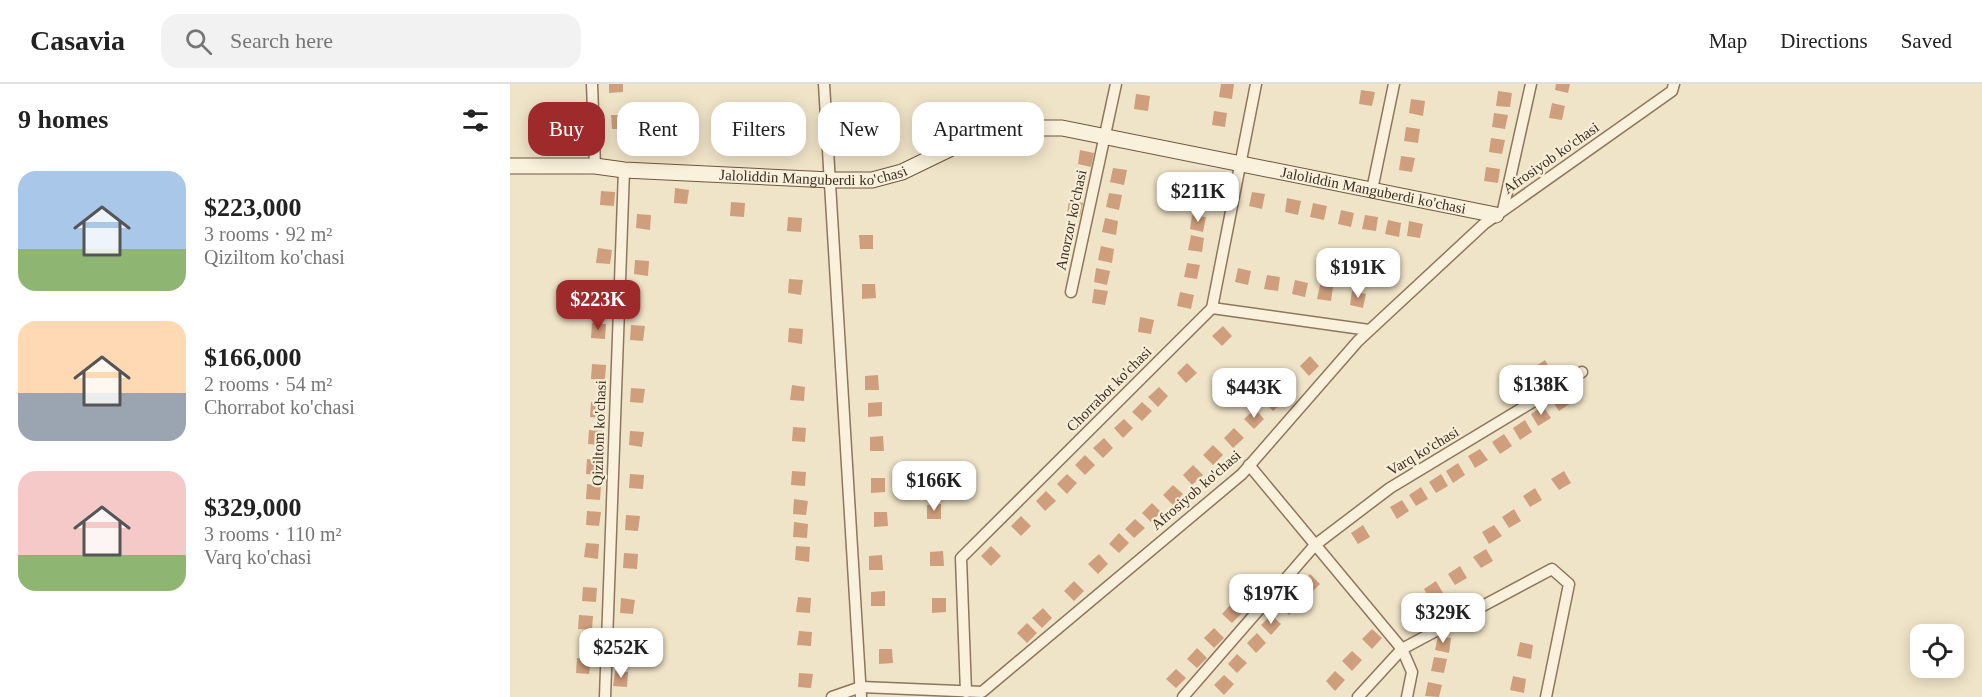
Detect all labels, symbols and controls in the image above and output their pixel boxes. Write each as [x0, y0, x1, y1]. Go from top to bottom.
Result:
search box [161, 14, 581, 68]
text: Casavia [30, 25, 125, 56]
icon: search [182, 25, 215, 58]
text: Search here [230, 28, 333, 53]
text: Map [1709, 29, 1747, 53]
text: Directions [1780, 29, 1868, 53]
text: Saved [1901, 29, 1952, 53]
chip: Buy [528, 102, 605, 156]
chip: Rent [617, 102, 699, 156]
chip: Filters [711, 102, 806, 156]
chip: New [818, 102, 900, 156]
chip: Apartment [912, 102, 1044, 156]
icon: filters [459, 104, 492, 137]
text: 9 homes [18, 105, 108, 134]
street label: Afrosiyob ko'chasi [1500, 119, 1602, 197]
street label: Jaloliddin Manguberdi ko'chasi [719, 163, 910, 188]
street label: Jaloliddin Manguberdi ko'chasi [1279, 164, 1467, 217]
street label: Anorzor ko'chasi [1053, 168, 1089, 272]
pin: $211K [1156, 172, 1240, 223]
text: $211K [1171, 180, 1225, 202]
text: $223,000 [204, 193, 302, 222]
icon: home [66, 195, 138, 267]
text: 3 rooms · 92 m² [204, 223, 332, 245]
text: Qiziltom ko'chasi [204, 246, 345, 268]
pin: $191K [1316, 248, 1400, 299]
text: $191K [1330, 256, 1386, 278]
pin: $223K [556, 280, 640, 331]
text: $223K [570, 288, 626, 310]
text: $166,000 [204, 343, 302, 372]
street label: Chorrabot ko'chasi [1063, 343, 1155, 435]
icon: home [66, 345, 138, 417]
pin: $138K [1499, 365, 1583, 416]
pin: $443K [1212, 368, 1296, 419]
text: 2 rooms · 54 m² [204, 373, 332, 395]
text: $138K [1513, 373, 1569, 395]
text: $443K [1226, 376, 1282, 398]
street label: Qiziltom ko'chasi [589, 380, 609, 486]
text: Chorrabot ko'chasi [204, 396, 355, 418]
street label: Varq ko'chasi [1384, 423, 1462, 479]
street label: Afrosiyob ko'chasi [1148, 447, 1244, 533]
pin: $166K [892, 461, 976, 512]
text: $166K [906, 469, 962, 491]
text: $329,000 [204, 493, 302, 522]
icon: home [66, 495, 138, 567]
text: 3 rooms · 110 m² [204, 523, 341, 545]
text: Varq ko'chasi [204, 546, 311, 568]
pin: $197K [1229, 574, 1313, 625]
text: $197K [1243, 582, 1299, 604]
pin: $329K [1401, 593, 1485, 644]
text: $329K [1415, 601, 1471, 623]
map controls [1910, 624, 1964, 678]
button: locate [1910, 624, 1964, 678]
pin: $252K [579, 628, 663, 679]
text: $252K [593, 636, 649, 658]

